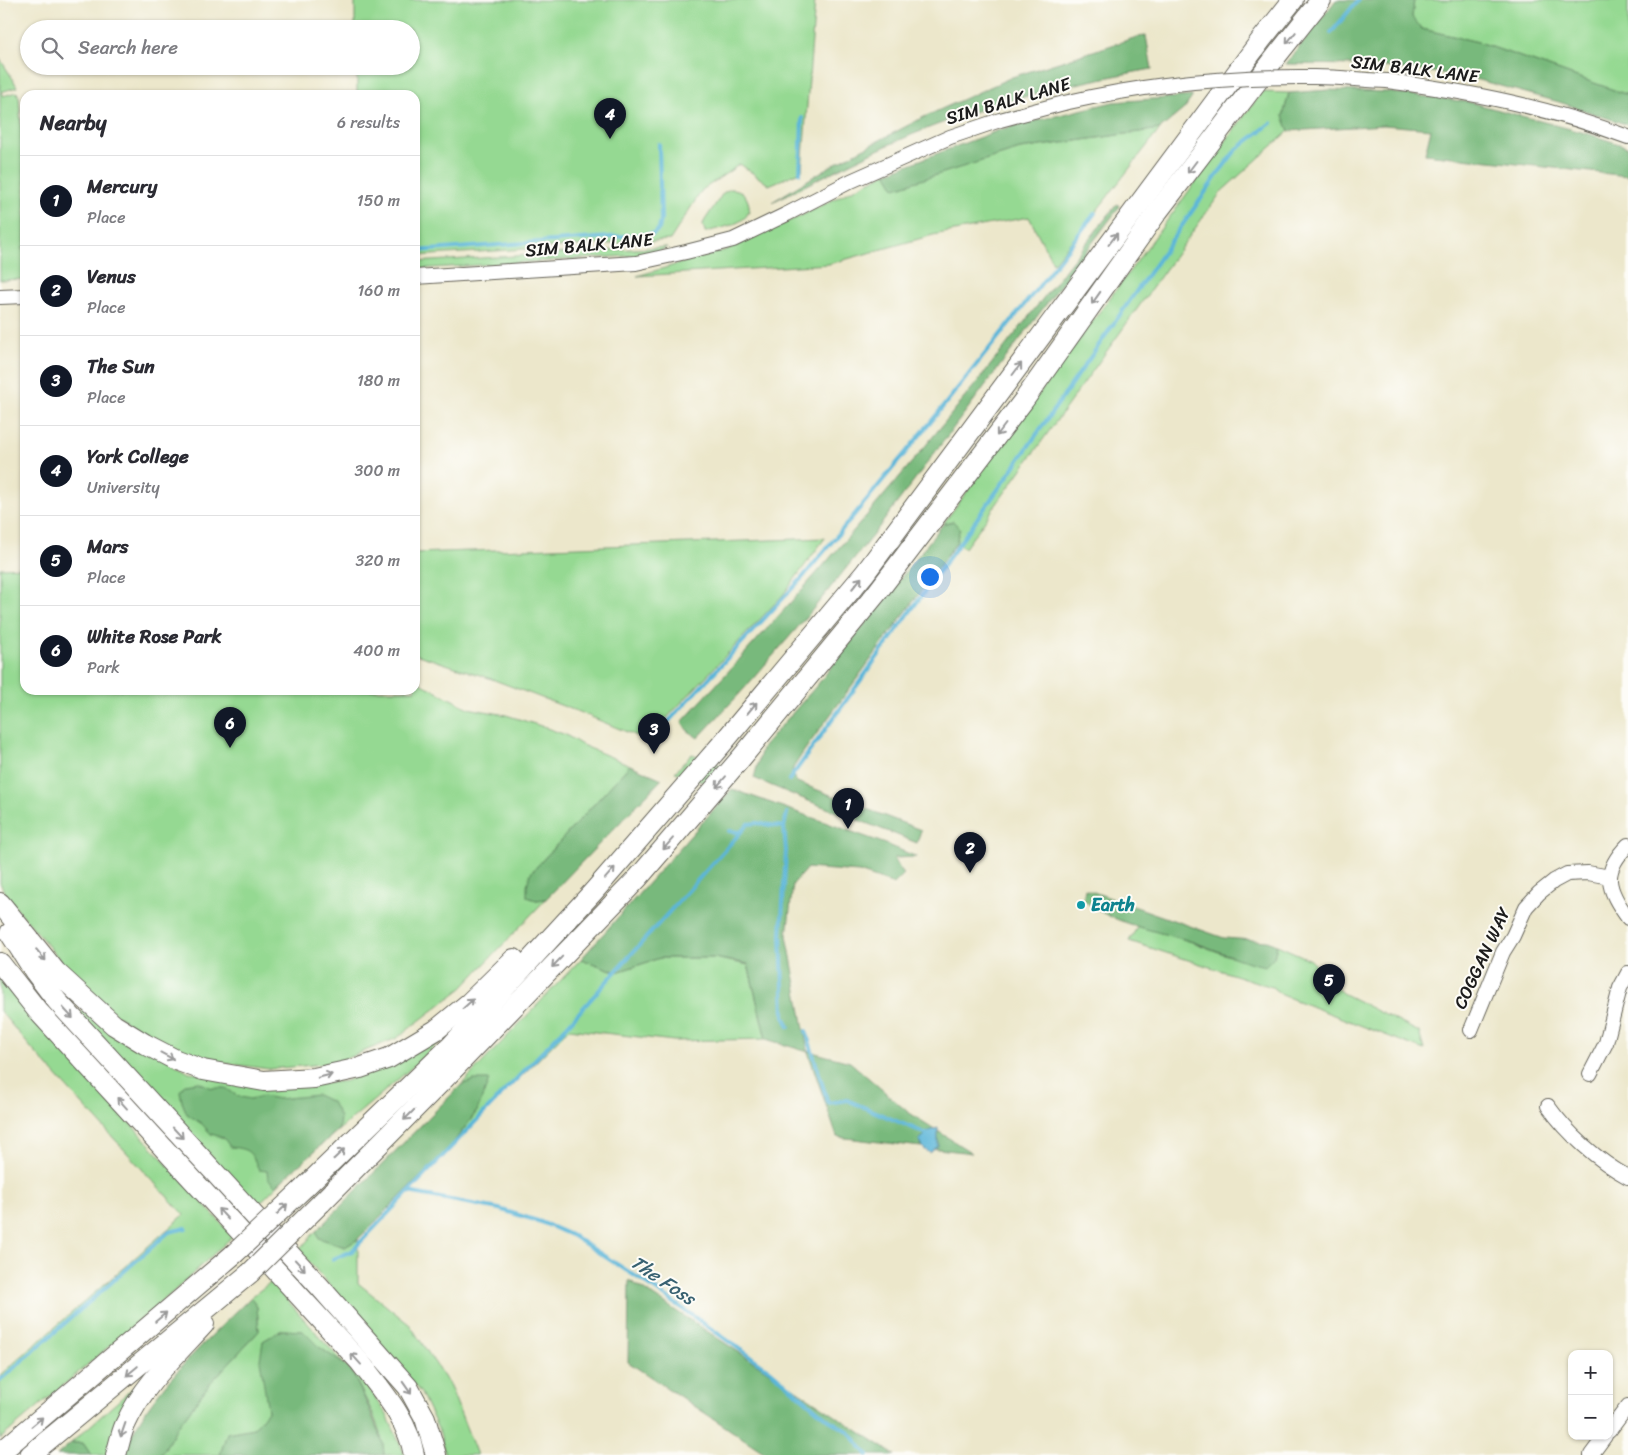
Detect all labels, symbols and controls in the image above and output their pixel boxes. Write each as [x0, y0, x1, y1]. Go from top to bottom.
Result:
search box [20, 20, 420, 75]
text: Search here [78, 31, 178, 64]
one-way arrow [1285, 31, 1296, 44]
icon: search [38, 34, 66, 62]
street label: SIM BALK LANE [1349, 45, 1482, 93]
street label: SIM BALK LANE [942, 68, 1075, 134]
pin: 4 [594, 98, 626, 139]
text: Nearby [40, 104, 106, 142]
text: 6 results [337, 108, 400, 137]
one-way arrow [1187, 160, 1197, 174]
text: Mercury [87, 170, 157, 203]
text: 1 [53, 186, 59, 215]
text: 150 m [357, 186, 400, 215]
text: Place [87, 203, 126, 232]
street label: SIM BALK LANE [524, 223, 655, 267]
one-way arrow [1108, 233, 1119, 246]
text: Venus [87, 260, 136, 293]
text: 2 [51, 276, 61, 305]
text: 160 m [357, 276, 400, 305]
one-way arrow [1091, 291, 1101, 305]
text: Place [87, 293, 126, 322]
text: The Sun [87, 350, 155, 383]
one-way arrow [1011, 363, 1022, 376]
text: 3 [52, 366, 60, 395]
text: 180 m [357, 366, 400, 395]
text: Place [87, 383, 126, 412]
one-way arrow [996, 423, 1006, 437]
text: York College [87, 440, 189, 473]
text: 4 [51, 456, 61, 485]
text: 300 m [355, 456, 400, 485]
text: University [87, 473, 160, 502]
text: Mars [87, 530, 129, 563]
text: 5 [51, 546, 61, 575]
text: 320 m [355, 546, 400, 575]
text: Place [87, 563, 126, 592]
your location [917, 564, 943, 590]
one-way arrow [851, 577, 862, 590]
text: White Rose Park [87, 620, 222, 653]
text: 6 [51, 636, 61, 665]
text: 400 m [353, 636, 400, 665]
text: Park [87, 653, 120, 682]
one-way arrow [747, 702, 758, 715]
pin: 6 [214, 707, 246, 748]
pin: 3 [638, 713, 670, 754]
one-way arrow [715, 775, 727, 788]
pin: 1 [832, 788, 864, 829]
pin: 2 [954, 832, 986, 873]
one-way arrow [662, 837, 673, 850]
one-way arrow [604, 866, 615, 879]
place label: Earth [1091, 889, 1135, 921]
marker: Earth [1075, 899, 1087, 911]
street label: COGGAN WAY [1444, 900, 1520, 1015]
one-way arrow [36, 948, 47, 961]
one-way arrow [551, 956, 563, 969]
pin: 5 [1313, 964, 1345, 1005]
one-way arrow [462, 998, 475, 1009]
one-way arrow [62, 1007, 74, 1020]
one-way arrow [159, 1051, 174, 1061]
one-way arrow [317, 1071, 333, 1080]
one-way arrow [116, 1097, 127, 1110]
one-way arrow [403, 1109, 415, 1121]
one-way arrow [172, 1126, 184, 1139]
one-way arrow [333, 1148, 346, 1160]
one-way arrow [276, 1203, 288, 1215]
one-way arrow [217, 1207, 228, 1220]
water label: The Foss [624, 1246, 704, 1315]
one-way arrow [294, 1259, 306, 1272]
one-way arrow [154, 1311, 167, 1322]
map controls [1568, 1350, 1613, 1440]
button: + [1568, 1350, 1613, 1395]
one-way arrow [351, 1352, 362, 1365]
one-way arrow [125, 1365, 138, 1376]
one-way arrow [402, 1381, 412, 1395]
button: − [1568, 1395, 1613, 1440]
one-way arrow [30, 1416, 43, 1427]
one-way arrow [118, 1422, 128, 1438]

